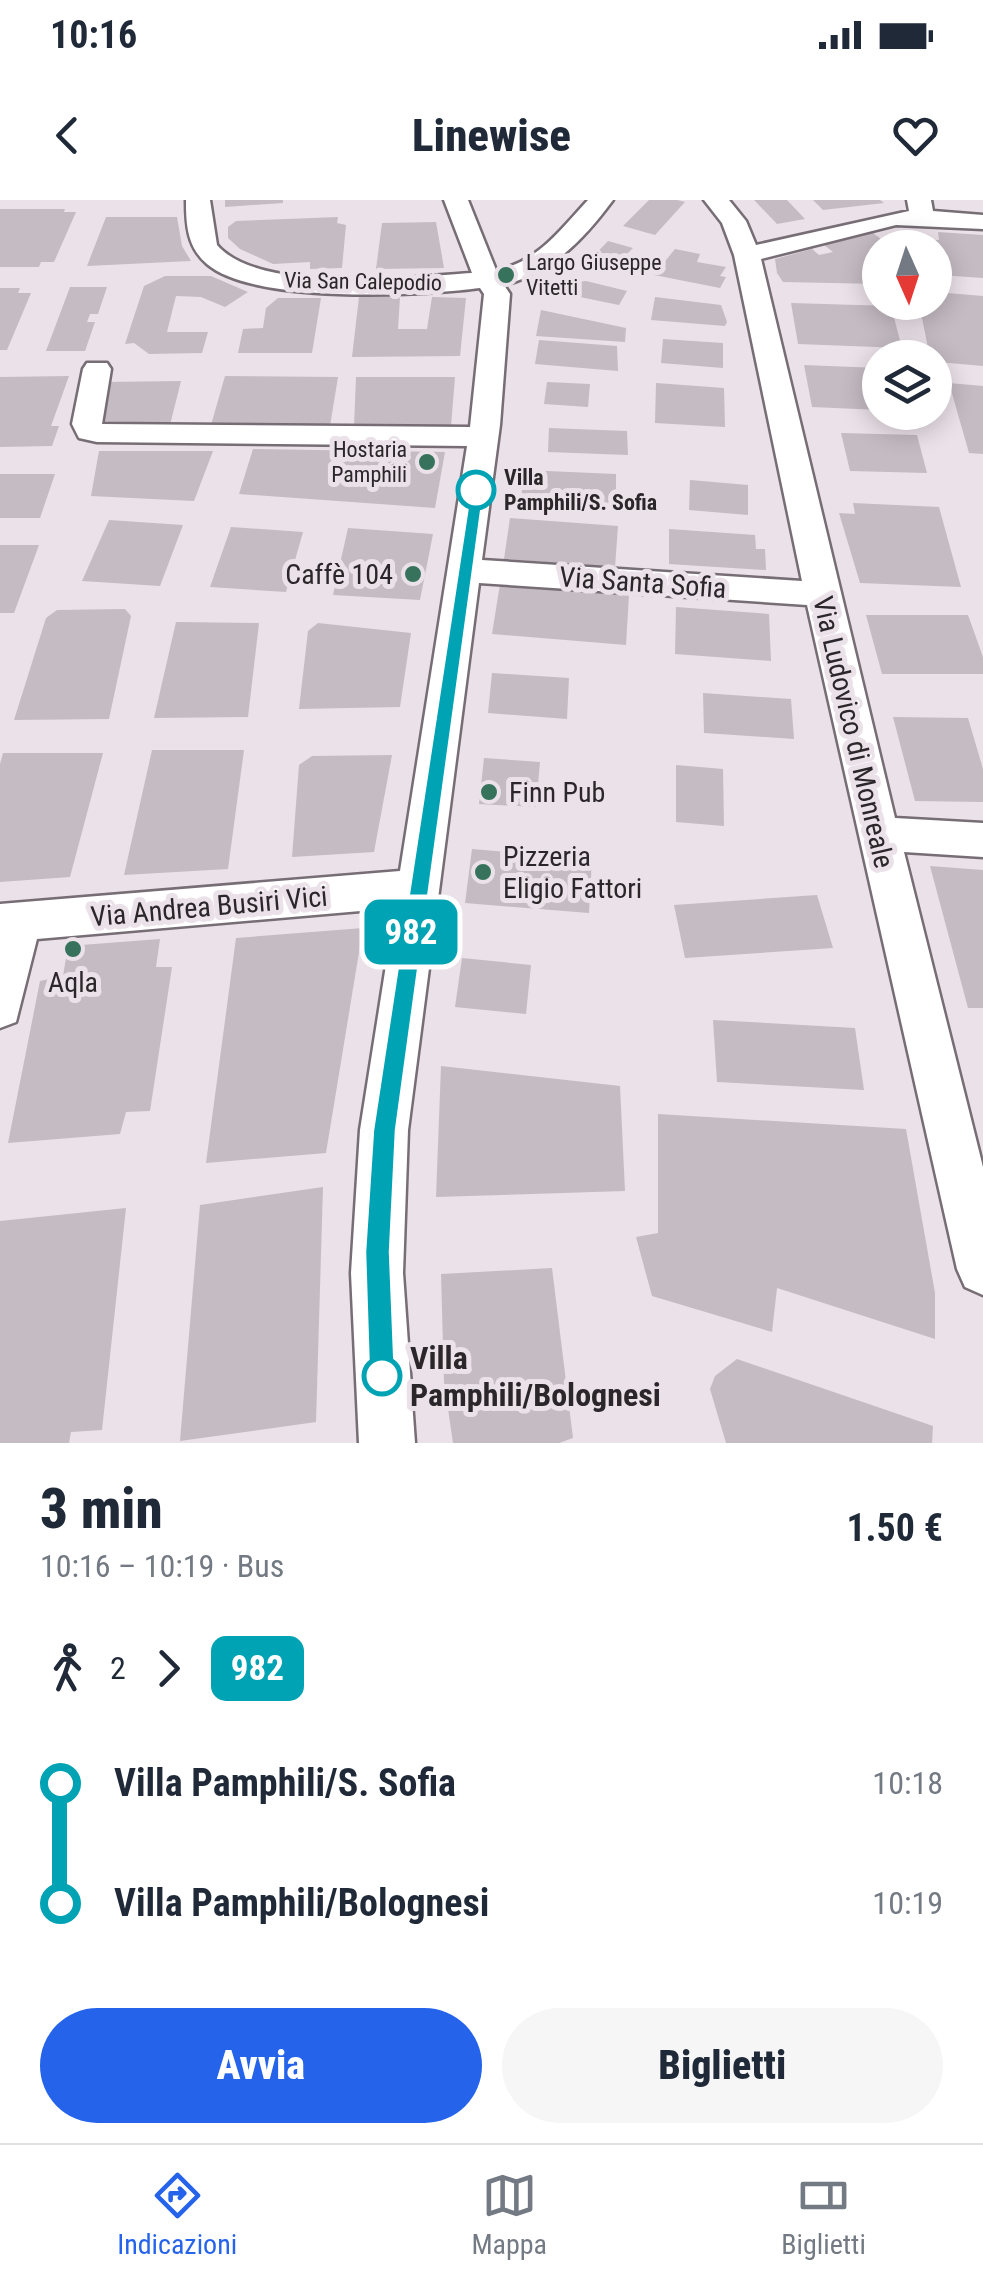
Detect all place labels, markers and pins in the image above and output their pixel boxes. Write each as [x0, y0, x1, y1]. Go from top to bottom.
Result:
place label: Largo Giuseppe Vitetti [526, 250, 661, 300]
marker: Largo Giuseppe Vitetti [495, 264, 517, 286]
place label: Hostaria Pamphili [331, 437, 407, 487]
marker: Hostaria Pamphili [416, 451, 438, 473]
place label: Villa Pamphili/S. Sofia [504, 465, 657, 515]
marker: Villa Pamphili/S. Sofia [457, 471, 495, 509]
place label: Caffè 104 [285, 558, 393, 591]
marker: Caffè 104 [402, 563, 424, 585]
place label: Finn Pub [509, 776, 605, 809]
marker: Finn Pub [478, 781, 500, 803]
place label: Pizzeria Eligio Fattori [503, 840, 642, 905]
marker: Pizzeria Eligio Fattori [472, 861, 494, 883]
marker: Aqla [62, 938, 84, 960]
place label: Aqla [48, 966, 98, 999]
place label: Villa Pamphili/Bolognesi [410, 1339, 661, 1414]
marker: Villa Pamphili/Bolognesi [363, 1357, 401, 1395]

